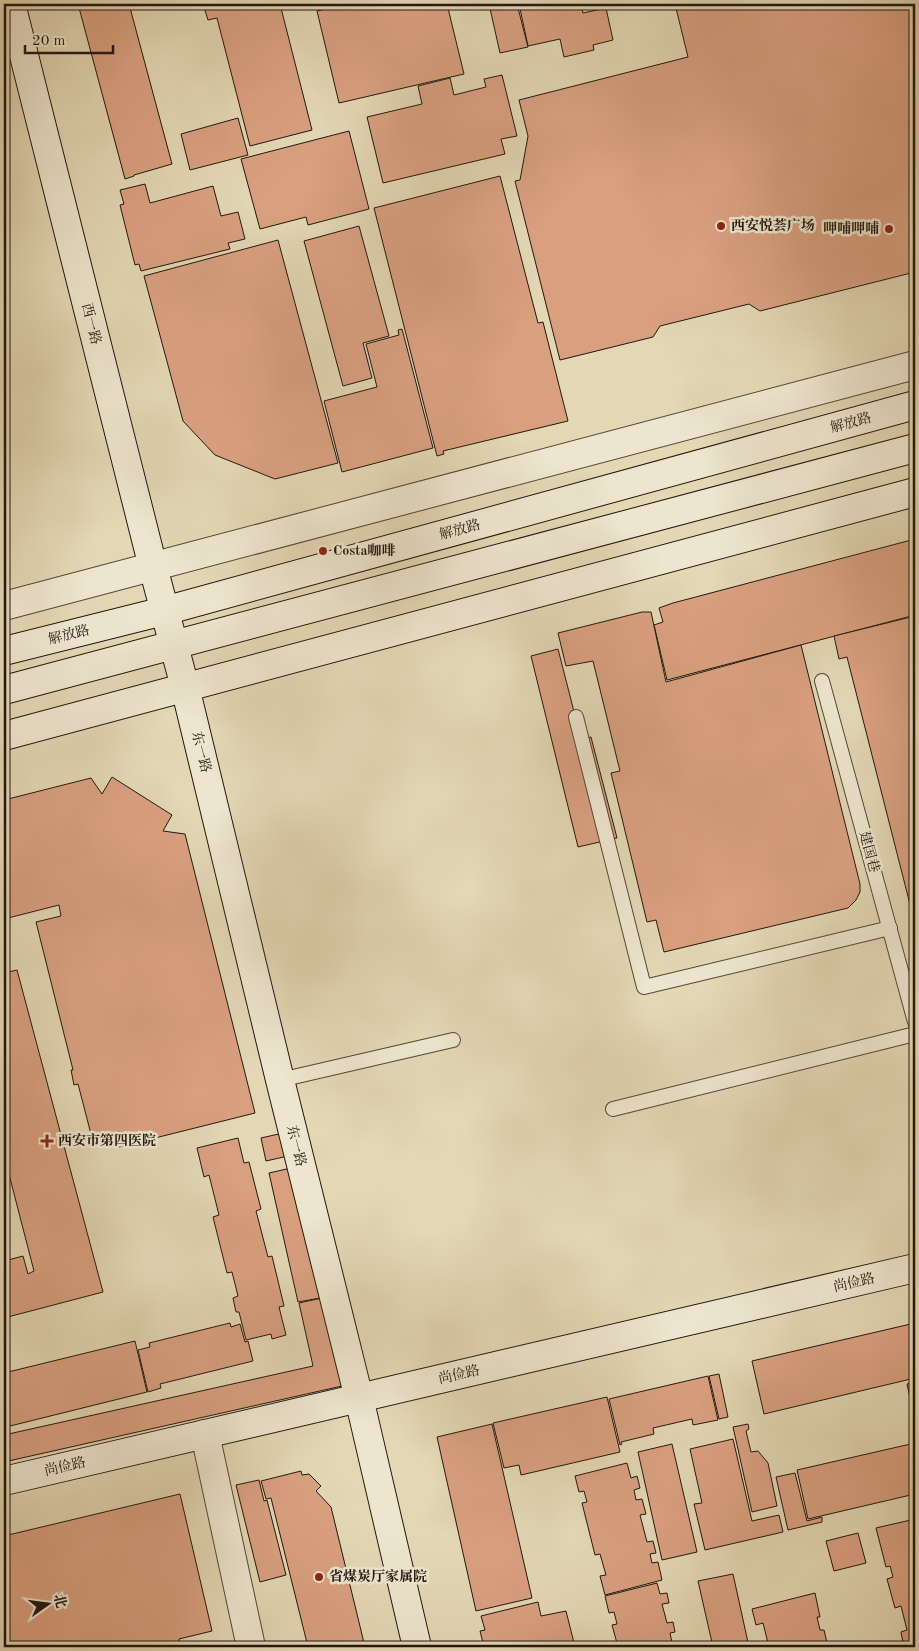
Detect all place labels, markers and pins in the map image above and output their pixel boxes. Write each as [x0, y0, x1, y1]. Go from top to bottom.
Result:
place label: 西安悦荟广场 [731, 217, 815, 233]
marker: 西安悦荟广场 [715, 220, 727, 232]
place label: 呷哺呷哺 [823, 220, 879, 236]
marker: 呷哺呷哺 [883, 223, 895, 235]
place label: Costa咖啡 [333, 543, 396, 558]
marker: Costa咖啡 [317, 545, 329, 557]
place label: 西安市第四医院 [58, 1132, 156, 1148]
marker: 西安市第四医院 [40, 1134, 54, 1148]
place label: 省煤炭厅家属院 [329, 1568, 427, 1584]
marker: 省煤炭厅家属院 [313, 1571, 325, 1583]

